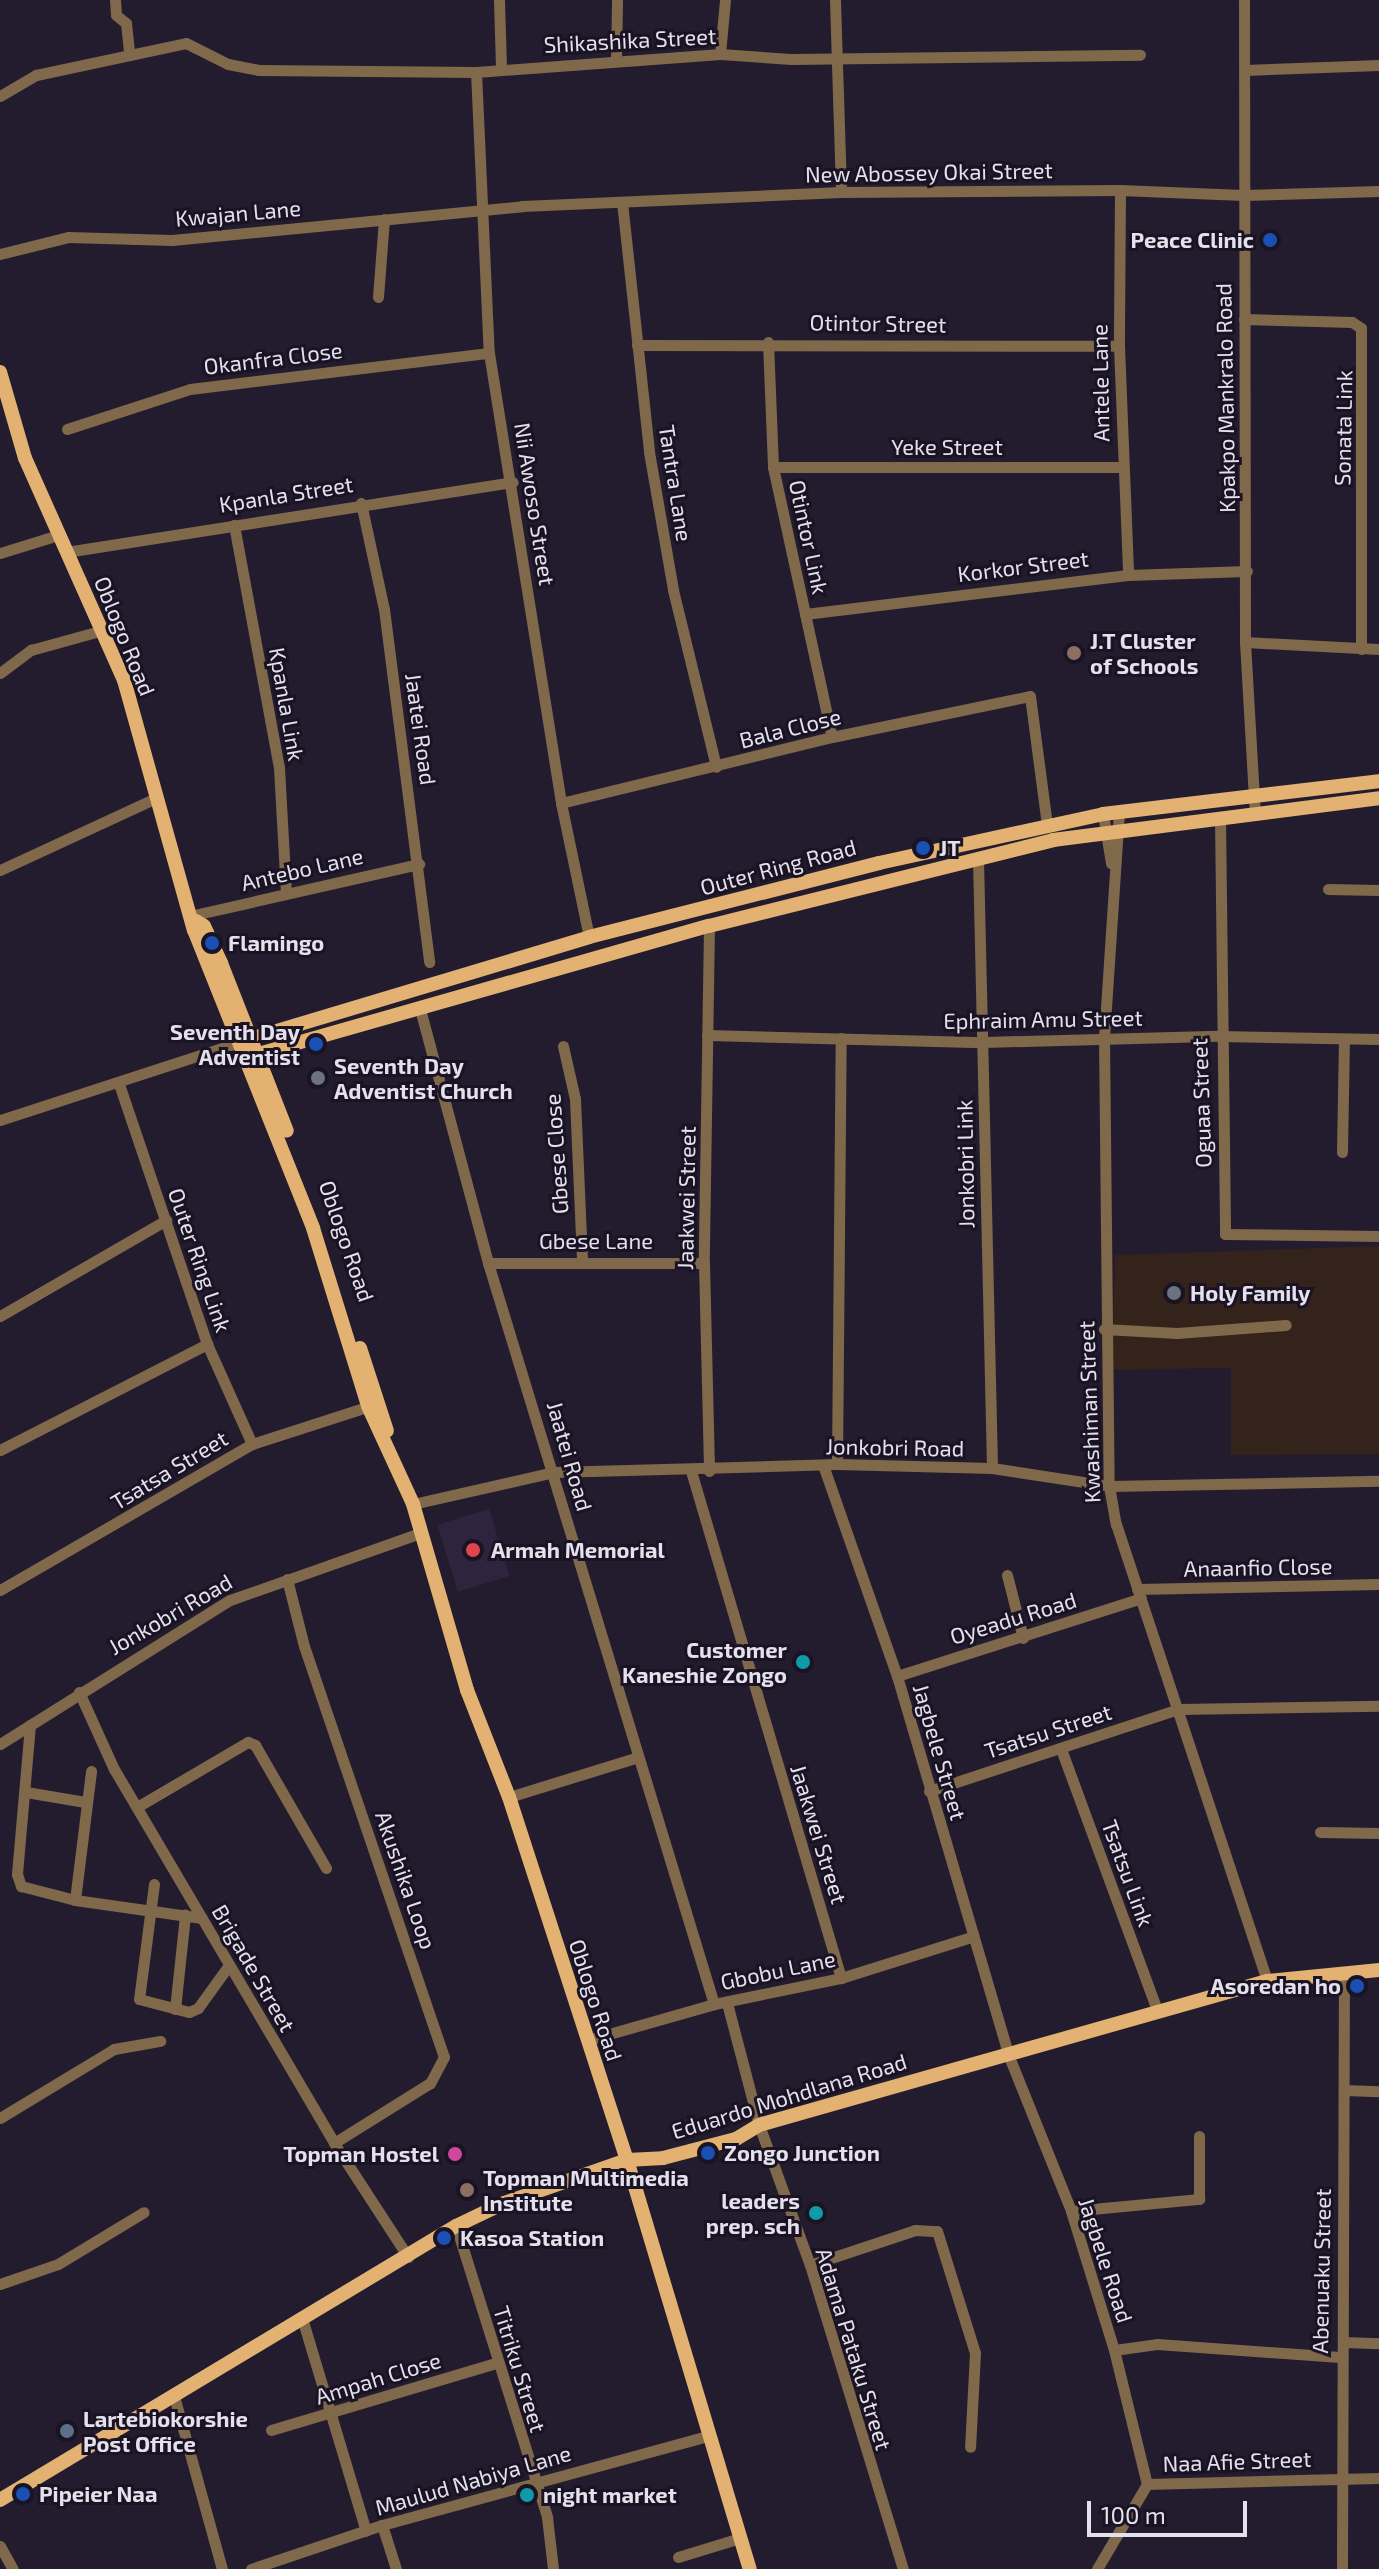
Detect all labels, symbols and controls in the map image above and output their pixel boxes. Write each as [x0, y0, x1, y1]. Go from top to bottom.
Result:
street label: Shikashika Street [543, 22, 717, 58]
street label: New Abossey Okai Street [804, 157, 1054, 187]
street label: Kwajan Lane [174, 194, 302, 232]
place label: Peace Clinic [1131, 227, 1254, 253]
marker: Peace Clinic [1261, 231, 1279, 249]
street label: Kpakpo Mankralo Road [1210, 283, 1240, 513]
street label: Otintor Street [809, 309, 947, 337]
street label: Antele Lane [1086, 324, 1114, 442]
street label: Okanfra Close [202, 336, 344, 380]
street label: Sonata Link [1329, 370, 1357, 486]
street label: Nii Awoso Street [509, 420, 561, 588]
street label: Tantra Lane [654, 423, 698, 543]
street label: Yeke Street [891, 434, 1003, 460]
street label: Kpanla Street [217, 470, 355, 518]
street label: Otintor Link [784, 477, 834, 597]
street label: Korkor Street [956, 545, 1090, 587]
street label: Oblogo Road [89, 572, 161, 700]
place label: J.T Cluster of Schools [1090, 627, 1199, 678]
marker: J.T Cluster of Schools [1065, 644, 1083, 662]
street label: Kpanla Link [264, 645, 310, 763]
street label: Jaatei Road [400, 671, 442, 787]
street label: Bala Close [736, 703, 844, 753]
street label: Outer Ring Road [697, 833, 859, 901]
place label: JT [939, 835, 960, 861]
marker: JT [914, 839, 932, 857]
street label: Antebo Lane [238, 842, 366, 896]
place label: Flamingo [228, 930, 324, 956]
marker: Flamingo [203, 934, 221, 952]
street label: Ephraim Amu Street [943, 1004, 1143, 1034]
place label: Seventh Day Adventist [170, 1018, 300, 1070]
marker: Seventh Day Adventist [307, 1035, 325, 1053]
street label: Oguaa Street [1186, 1038, 1216, 1168]
place label: Seventh Day Adventist Church [334, 1052, 513, 1104]
marker: Seventh Day Adventist Church [309, 1069, 327, 1087]
street label: Gbese Close [539, 1093, 573, 1215]
street label: Jonkobri Link [951, 1099, 979, 1229]
street label: Jaakwei Street [672, 1126, 700, 1270]
street label: Oblogo Road [314, 1177, 380, 1305]
street label: Outer Ring Link [163, 1184, 237, 1336]
street label: Gbese Lane [539, 1228, 653, 1254]
place label: Holy Family [1190, 1280, 1311, 1306]
marker: Holy Family [1165, 1284, 1183, 1302]
street label: Kwashiman Street [1073, 1320, 1105, 1504]
street label: Jaatei Road [542, 1398, 598, 1514]
street label: Tsatsa Street [106, 1425, 232, 1515]
street label: Jonkobri Road [826, 1433, 964, 1461]
place label: Armah Memorial [491, 1537, 665, 1563]
marker: Armah Memorial [462, 1539, 484, 1561]
street label: Anaanfio Close [1183, 1553, 1333, 1581]
street label: Jonkobri Road [103, 1568, 237, 1660]
street label: Oyeadu Road [947, 1586, 1079, 1650]
place label: Customer Kaneshie Zongo [622, 1636, 787, 1688]
marker: Customer Kaneshie Zongo [794, 1653, 812, 1671]
street label: Jagbele Street [908, 1681, 972, 1823]
street label: Tsatsu Street [981, 1698, 1115, 1764]
street label: Jaakwei Street [785, 1761, 853, 1907]
street label: Akushika Loop [370, 1808, 442, 1952]
street label: Tsatsu Link [1097, 1816, 1159, 1930]
street label: Brigade Street [207, 1900, 301, 2036]
street label: Oblogo Road [564, 1936, 628, 2064]
street label: Gbobu Lane [718, 1945, 838, 1995]
place label: Asoredan ho [1211, 1973, 1341, 1999]
marker: Asoredan ho [1348, 1977, 1366, 1995]
street label: Eduardo Mohdlana Road [668, 2048, 910, 2144]
place label: Zongo Junction [724, 2140, 880, 2166]
place label: Topman Hostel [283, 2141, 439, 2167]
marker: Zongo Junction [699, 2144, 717, 2162]
marker: Topman Hostel [446, 2145, 464, 2163]
place label: Topman Multimedia Institute [483, 2164, 689, 2216]
marker: Topman Multimedia Institute [458, 2181, 476, 2199]
place label: leaders prep. sch [706, 2187, 800, 2238]
street label: Abenuaku Street [1306, 2188, 1336, 2354]
street label: Jagbele Road [1073, 2194, 1139, 2326]
marker: leaders prep. sch [807, 2204, 825, 2222]
place label: Kasoa Station [460, 2225, 604, 2251]
marker: Kasoa Station [435, 2229, 453, 2247]
street label: Adama Pataku Street [811, 2245, 897, 2453]
street label: Titriku Street [488, 2303, 552, 2435]
street label: Ampah Close [312, 2346, 444, 2410]
place label: Lartebiokorshie Post Office [83, 2405, 248, 2456]
marker: Lartebiokorshie Post Office [58, 2422, 76, 2440]
street label: Maulud Nabiya Lane [372, 2439, 574, 2521]
street label: Naa Afie Street [1162, 2445, 1312, 2477]
place label: Pipeier Naa [39, 2481, 158, 2507]
place label: night market [543, 2482, 677, 2508]
marker: Pipeier Naa [14, 2485, 32, 2503]
scale bar [1091, 2485, 1251, 2535]
marker: night market [518, 2486, 536, 2504]
text: 100 m [1101, 2500, 1166, 2529]

